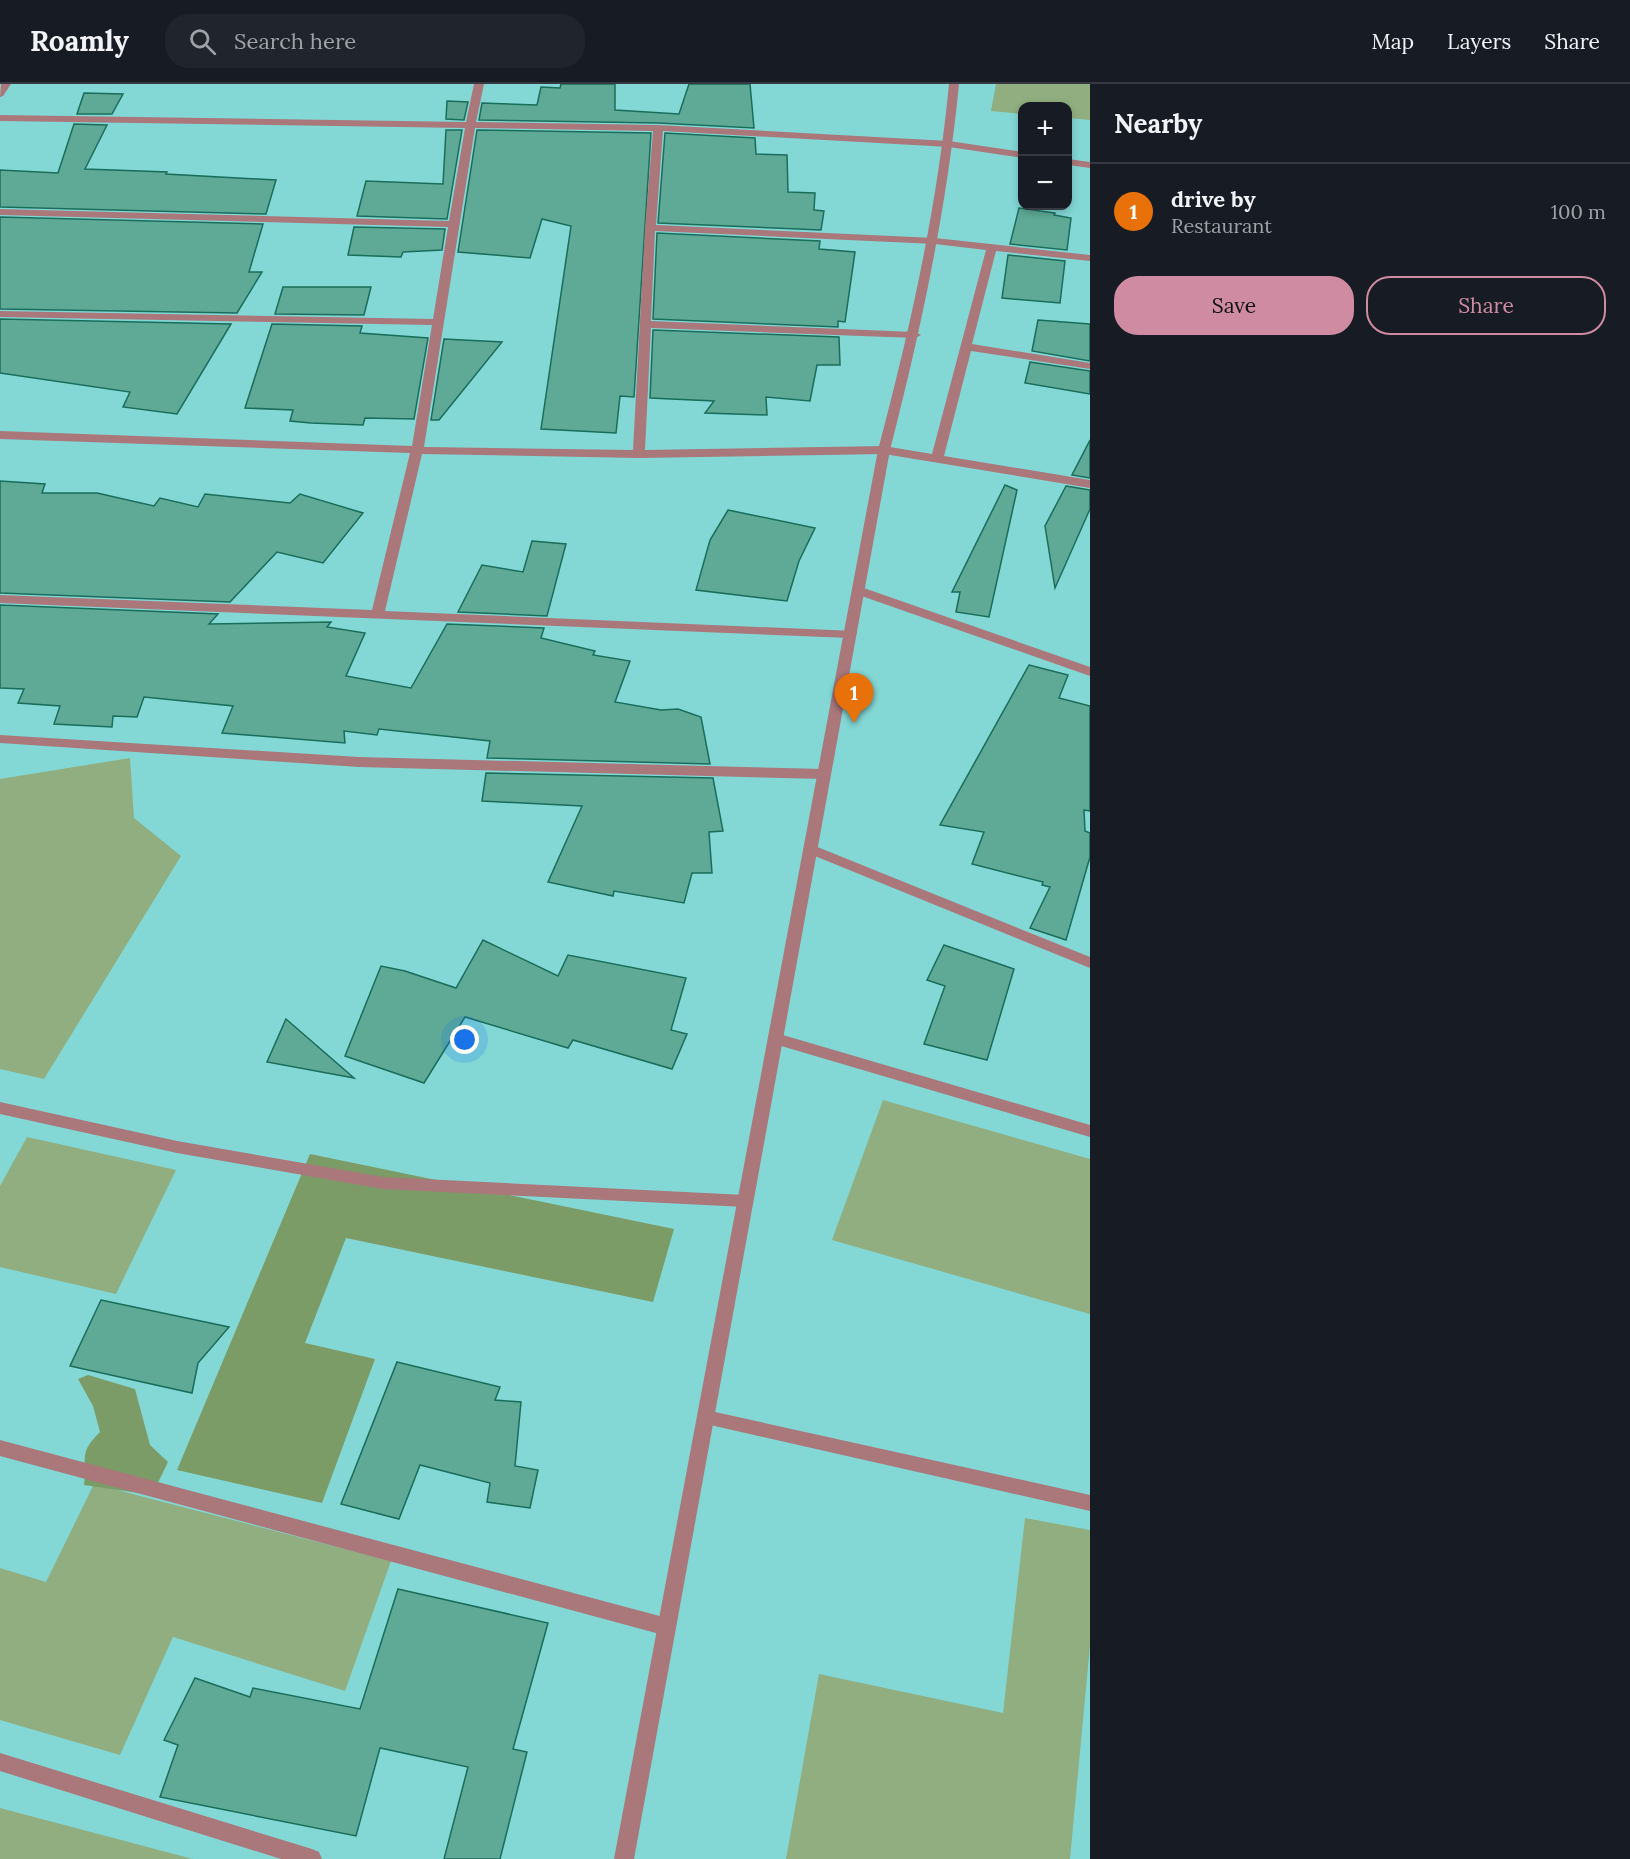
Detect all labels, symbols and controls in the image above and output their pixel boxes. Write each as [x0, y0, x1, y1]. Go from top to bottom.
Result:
search box [165, 14, 585, 68]
text: Roamly [30, 23, 129, 59]
icon: search [186, 25, 219, 58]
text: Search here [234, 27, 356, 55]
text: Map [1371, 28, 1414, 55]
text: Layers [1447, 28, 1511, 55]
text: Share [1544, 28, 1600, 55]
map controls [1018, 102, 1072, 210]
button: + [1018, 102, 1072, 156]
text: Nearby [1114, 107, 1202, 140]
button: − [1018, 156, 1072, 210]
text: drive by [1171, 185, 1256, 213]
text: 1 [1129, 199, 1138, 224]
text: 100 m [1551, 199, 1606, 224]
text: Restaurant [1171, 213, 1272, 238]
button: Save [1114, 276, 1354, 335]
button: Share [1366, 276, 1606, 335]
pin: 1 [834, 674, 874, 723]
your location [450, 1025, 479, 1054]

